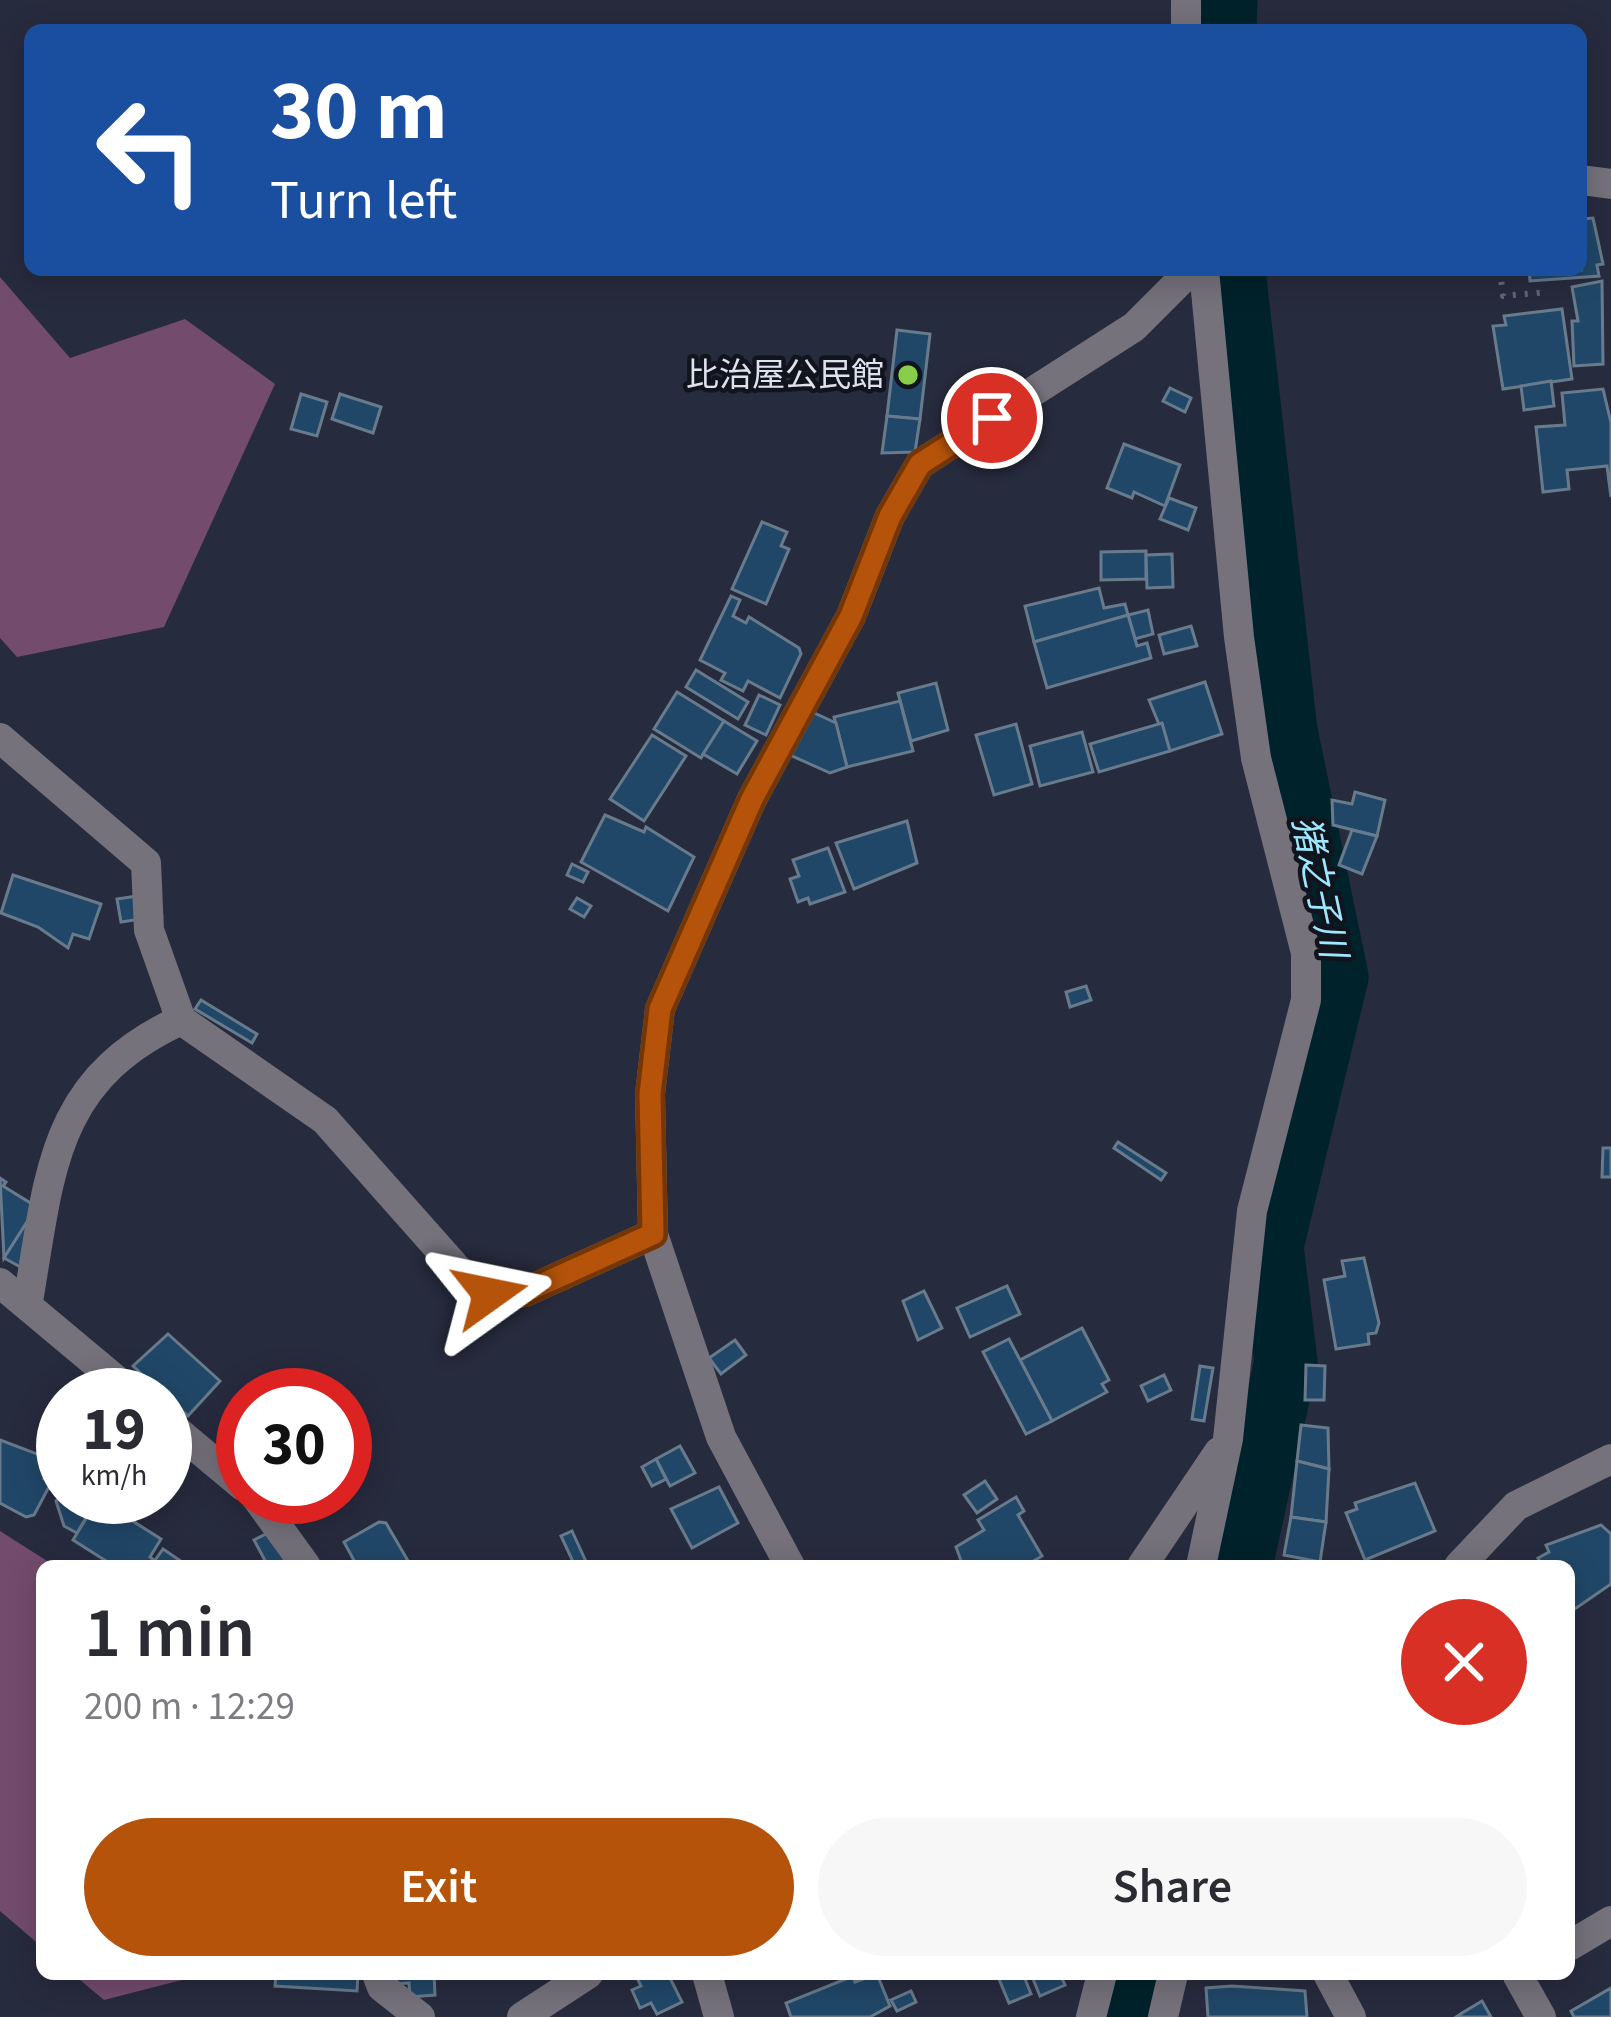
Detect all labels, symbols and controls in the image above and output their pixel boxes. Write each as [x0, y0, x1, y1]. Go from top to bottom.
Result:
text: 30 m [270, 52, 448, 172]
icon: left [72, 72, 228, 228]
text: Turn left [270, 163, 457, 240]
place label: 比治屋公民館 [686, 352, 884, 399]
marker: 比治屋公民館 [895, 362, 921, 388]
pin [941, 367, 1043, 469]
icon: arrive [959, 385, 1025, 451]
water label: 猪之子川 [1279, 811, 1360, 967]
position arrow [427, 1231, 553, 1357]
speed limit sign: 30 [216, 1368, 372, 1524]
text: 19 [82, 1388, 146, 1473]
text: km/h [81, 1454, 147, 1497]
text: 1 min [84, 1582, 255, 1685]
button: close [1401, 1599, 1527, 1725]
text: 200 m · 12:29 [84, 1679, 295, 1735]
button: Exit [84, 1818, 794, 1956]
button: Share [818, 1818, 1527, 1956]

